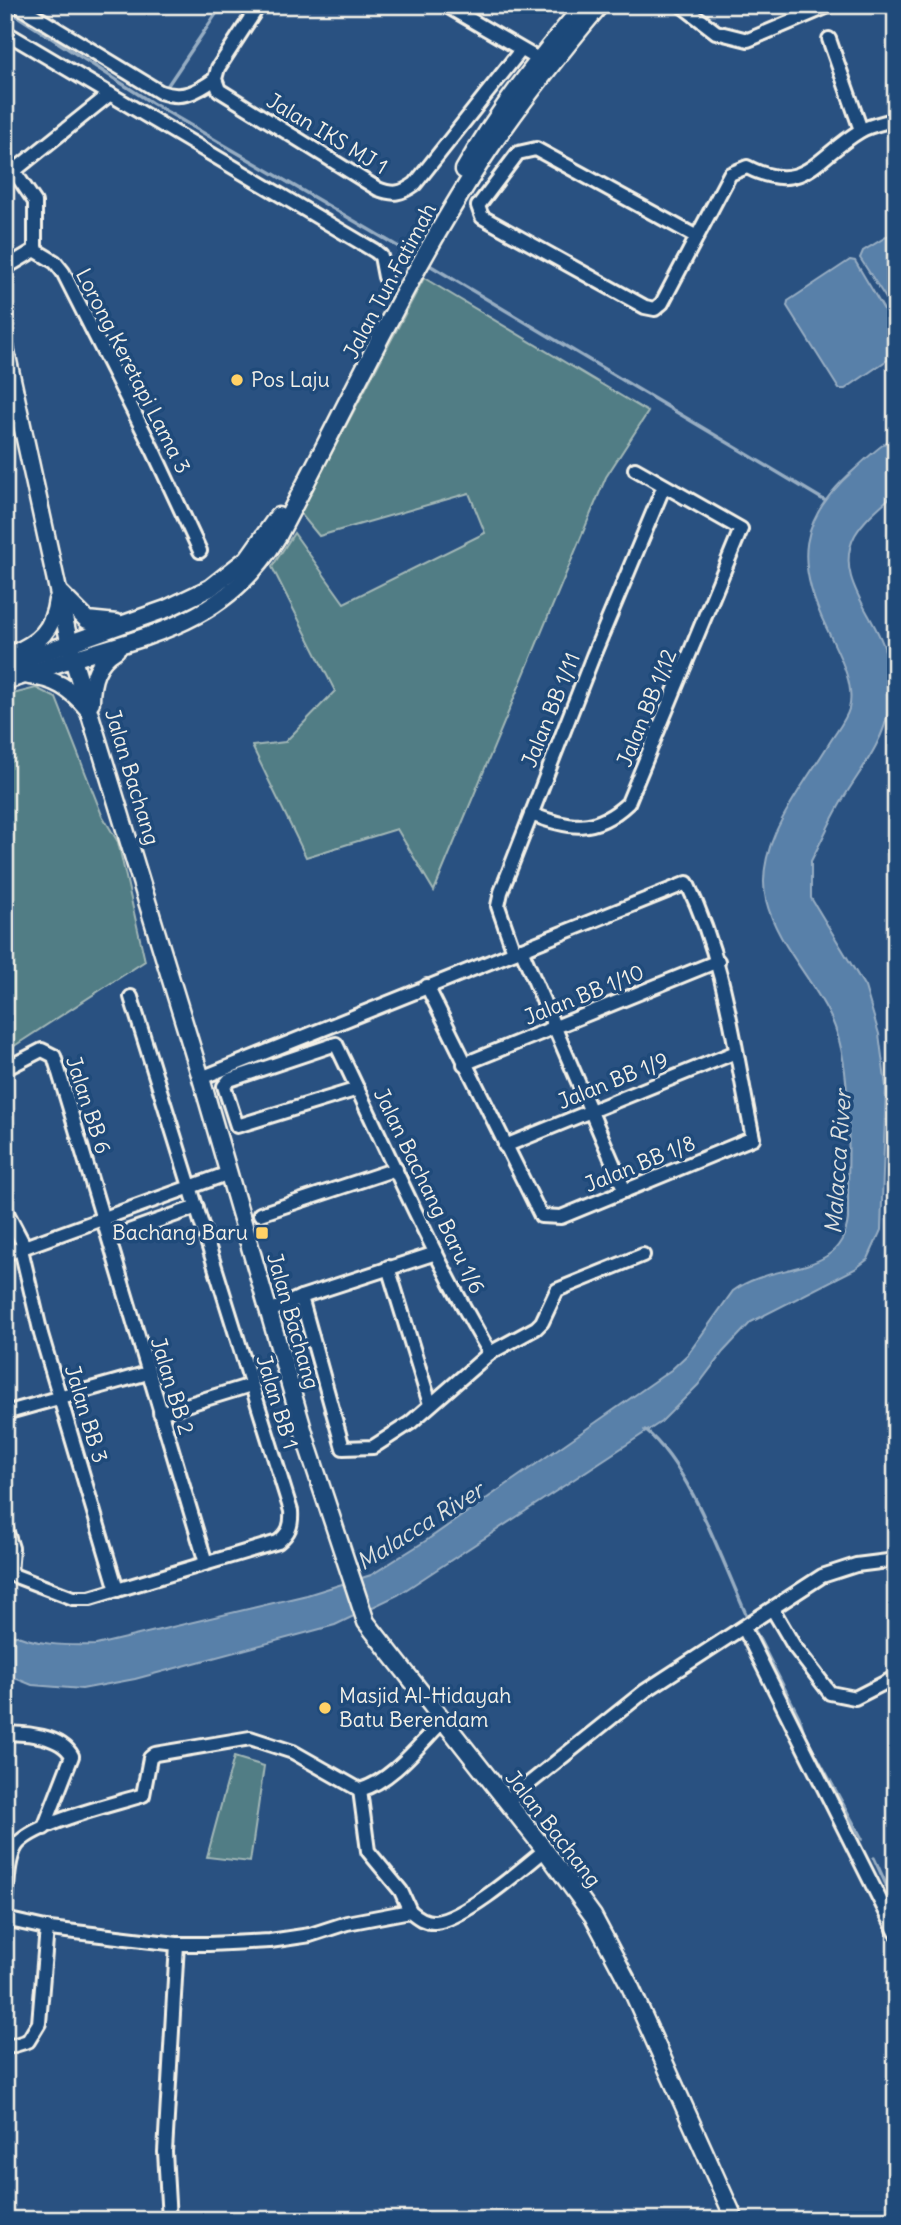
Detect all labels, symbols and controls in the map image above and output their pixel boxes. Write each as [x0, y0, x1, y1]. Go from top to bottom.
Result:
street label: Jalan IKS MJ 1 [262, 87, 393, 180]
street label: Jalan Tun Fatimah [337, 198, 442, 363]
street label: Lorong Keretapi Lama 3 [70, 264, 197, 478]
place label: Pos Laju [251, 366, 330, 393]
marker: Pos Laju [229, 372, 245, 388]
street label: Jalan BB 1/12 [611, 645, 682, 771]
street label: Jalan BB 1/11 [515, 648, 586, 771]
street label: Jalan Bachang [99, 706, 166, 848]
street label: Jalan BB 1/10 [520, 958, 648, 1031]
street label: Jalan BB 1/9 [554, 1046, 672, 1115]
street label: Jalan BB 6 [60, 1053, 117, 1157]
street label: Jalan Bachang Baru 1/6 [368, 1084, 491, 1298]
water label: Malacca River [818, 1086, 857, 1235]
street label: Jalan BB 1/8 [580, 1129, 699, 1198]
place label: Bachang Baru [112, 1219, 248, 1246]
marker: Bachang Baru [254, 1225, 270, 1241]
street label: Jalan Bachang [261, 1249, 326, 1392]
street label: Jalan BB 2 [145, 1334, 200, 1438]
street label: Jalan BB 1 [250, 1351, 305, 1452]
street label: Jalan BB 3 [59, 1362, 114, 1466]
water label: Malacca River [351, 1474, 491, 1576]
place label: Masjid Al-Hidayah Batu Berendam [339, 1682, 511, 1733]
marker: Masjid Al-Hidayah Batu Berendam [317, 1700, 333, 1716]
street label: Jalan Bachang [499, 1765, 607, 1892]

